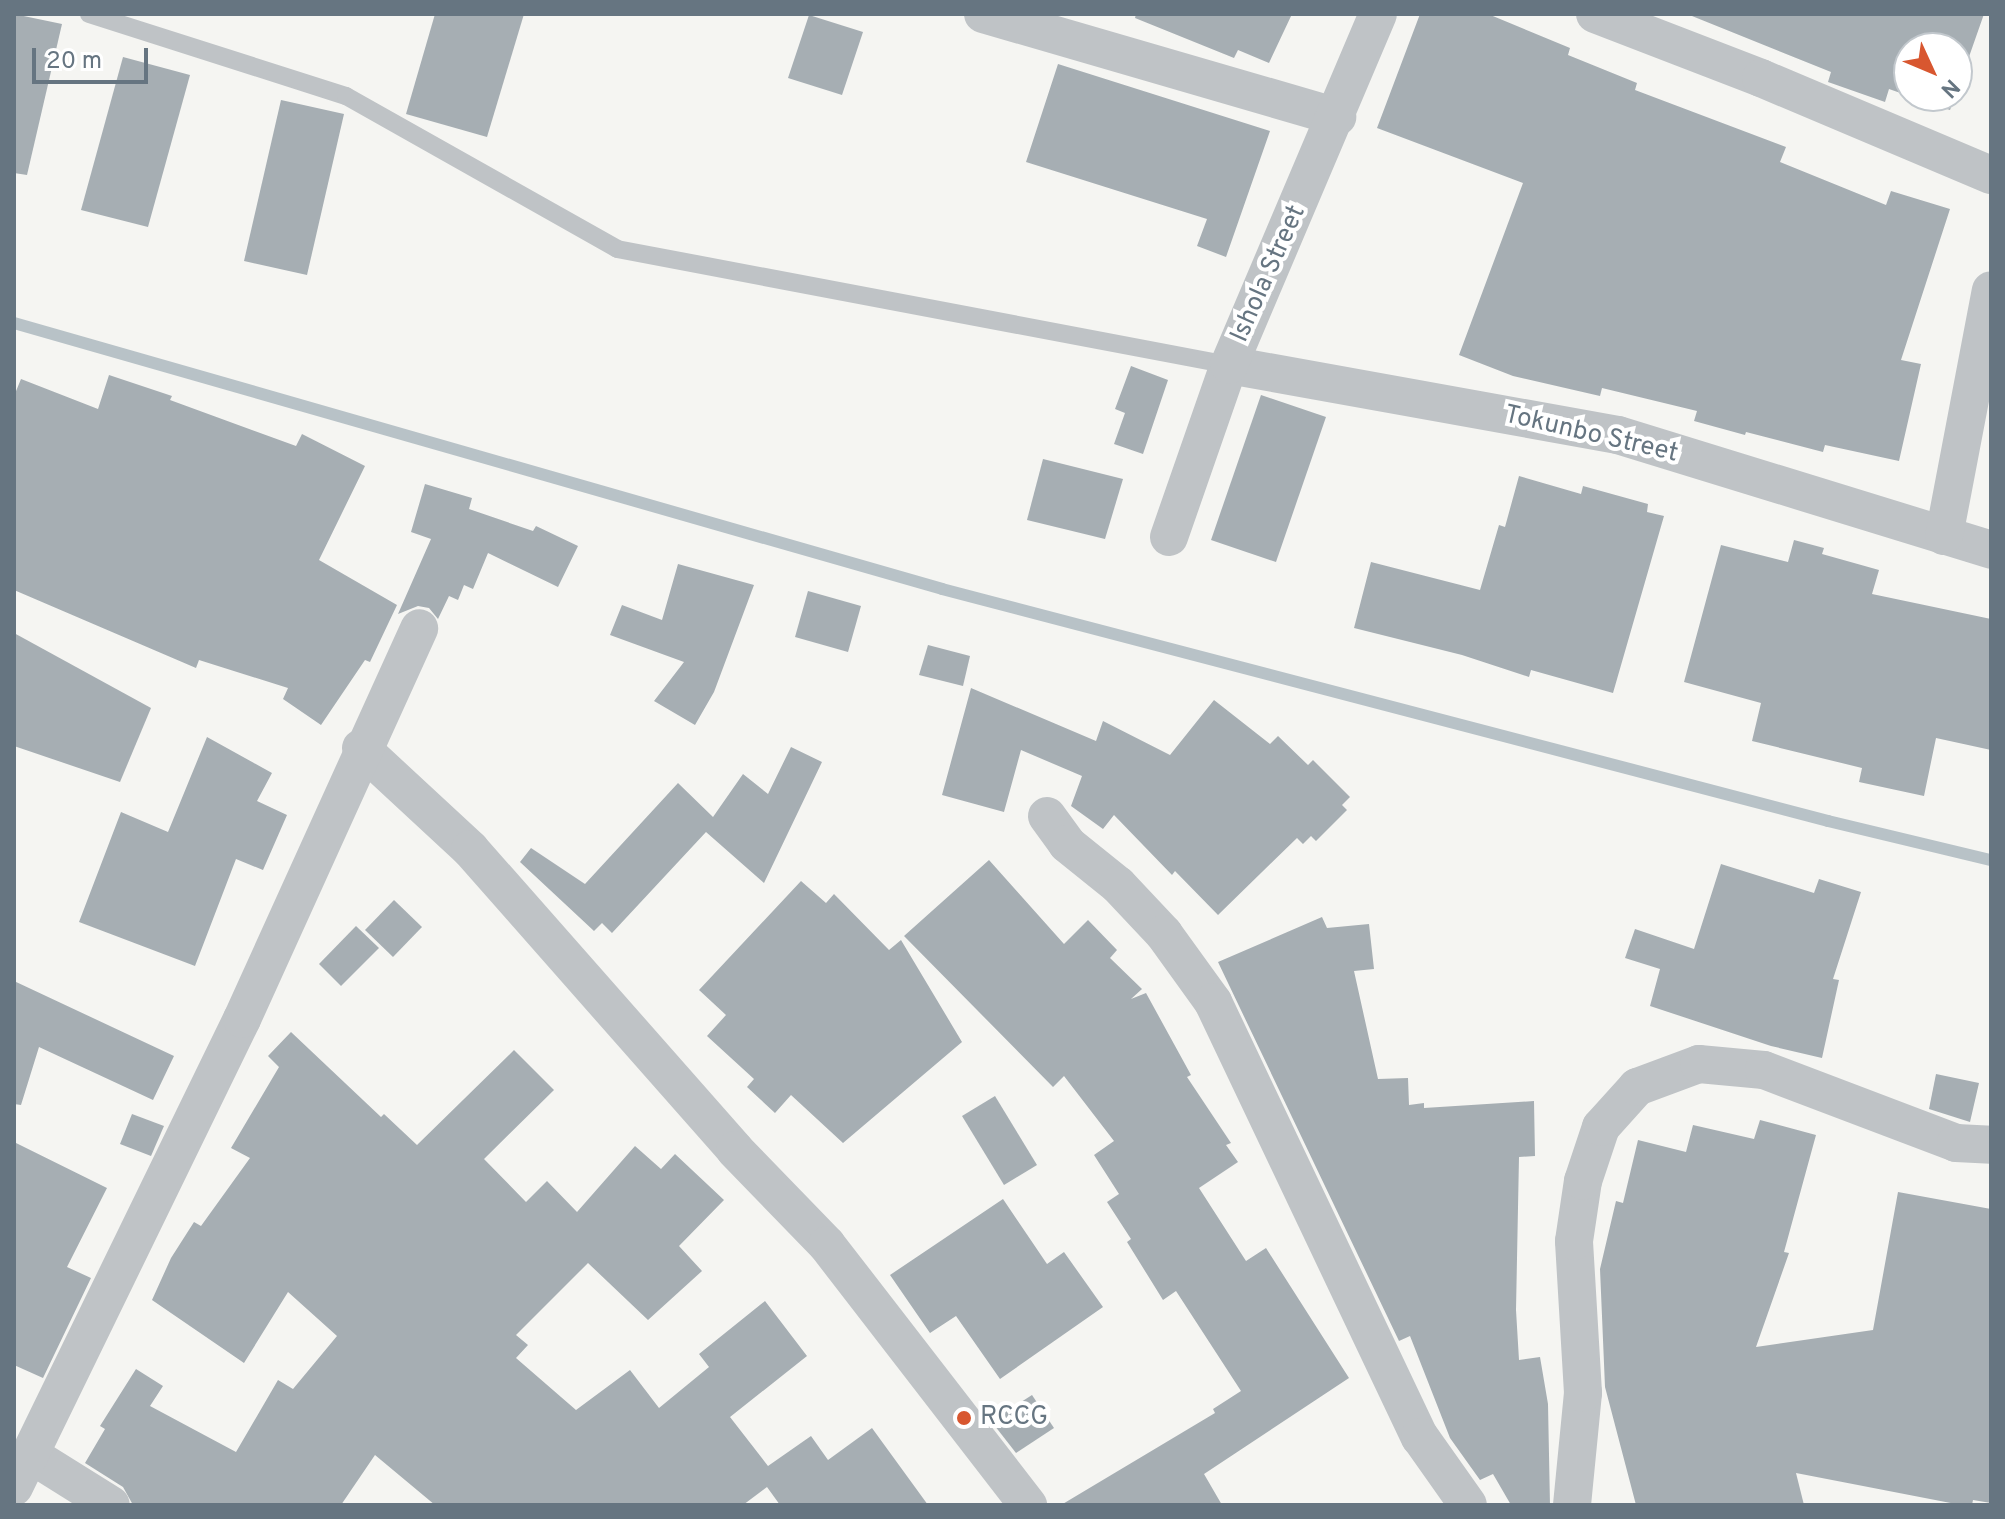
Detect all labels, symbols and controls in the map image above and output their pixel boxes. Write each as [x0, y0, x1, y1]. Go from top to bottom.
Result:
scale bar [36, 32, 152, 82]
north arrow [1893, 32, 1973, 112]
text: 20 m [46, 47, 102, 77]
text: N [1934, 73, 1964, 103]
street label: Ishola Street [1225, 201, 1313, 347]
street label: Tokunbo Street [1501, 400, 1681, 470]
place label: RCCG [980, 1402, 1048, 1434]
marker: RCCG [955, 1409, 973, 1427]

